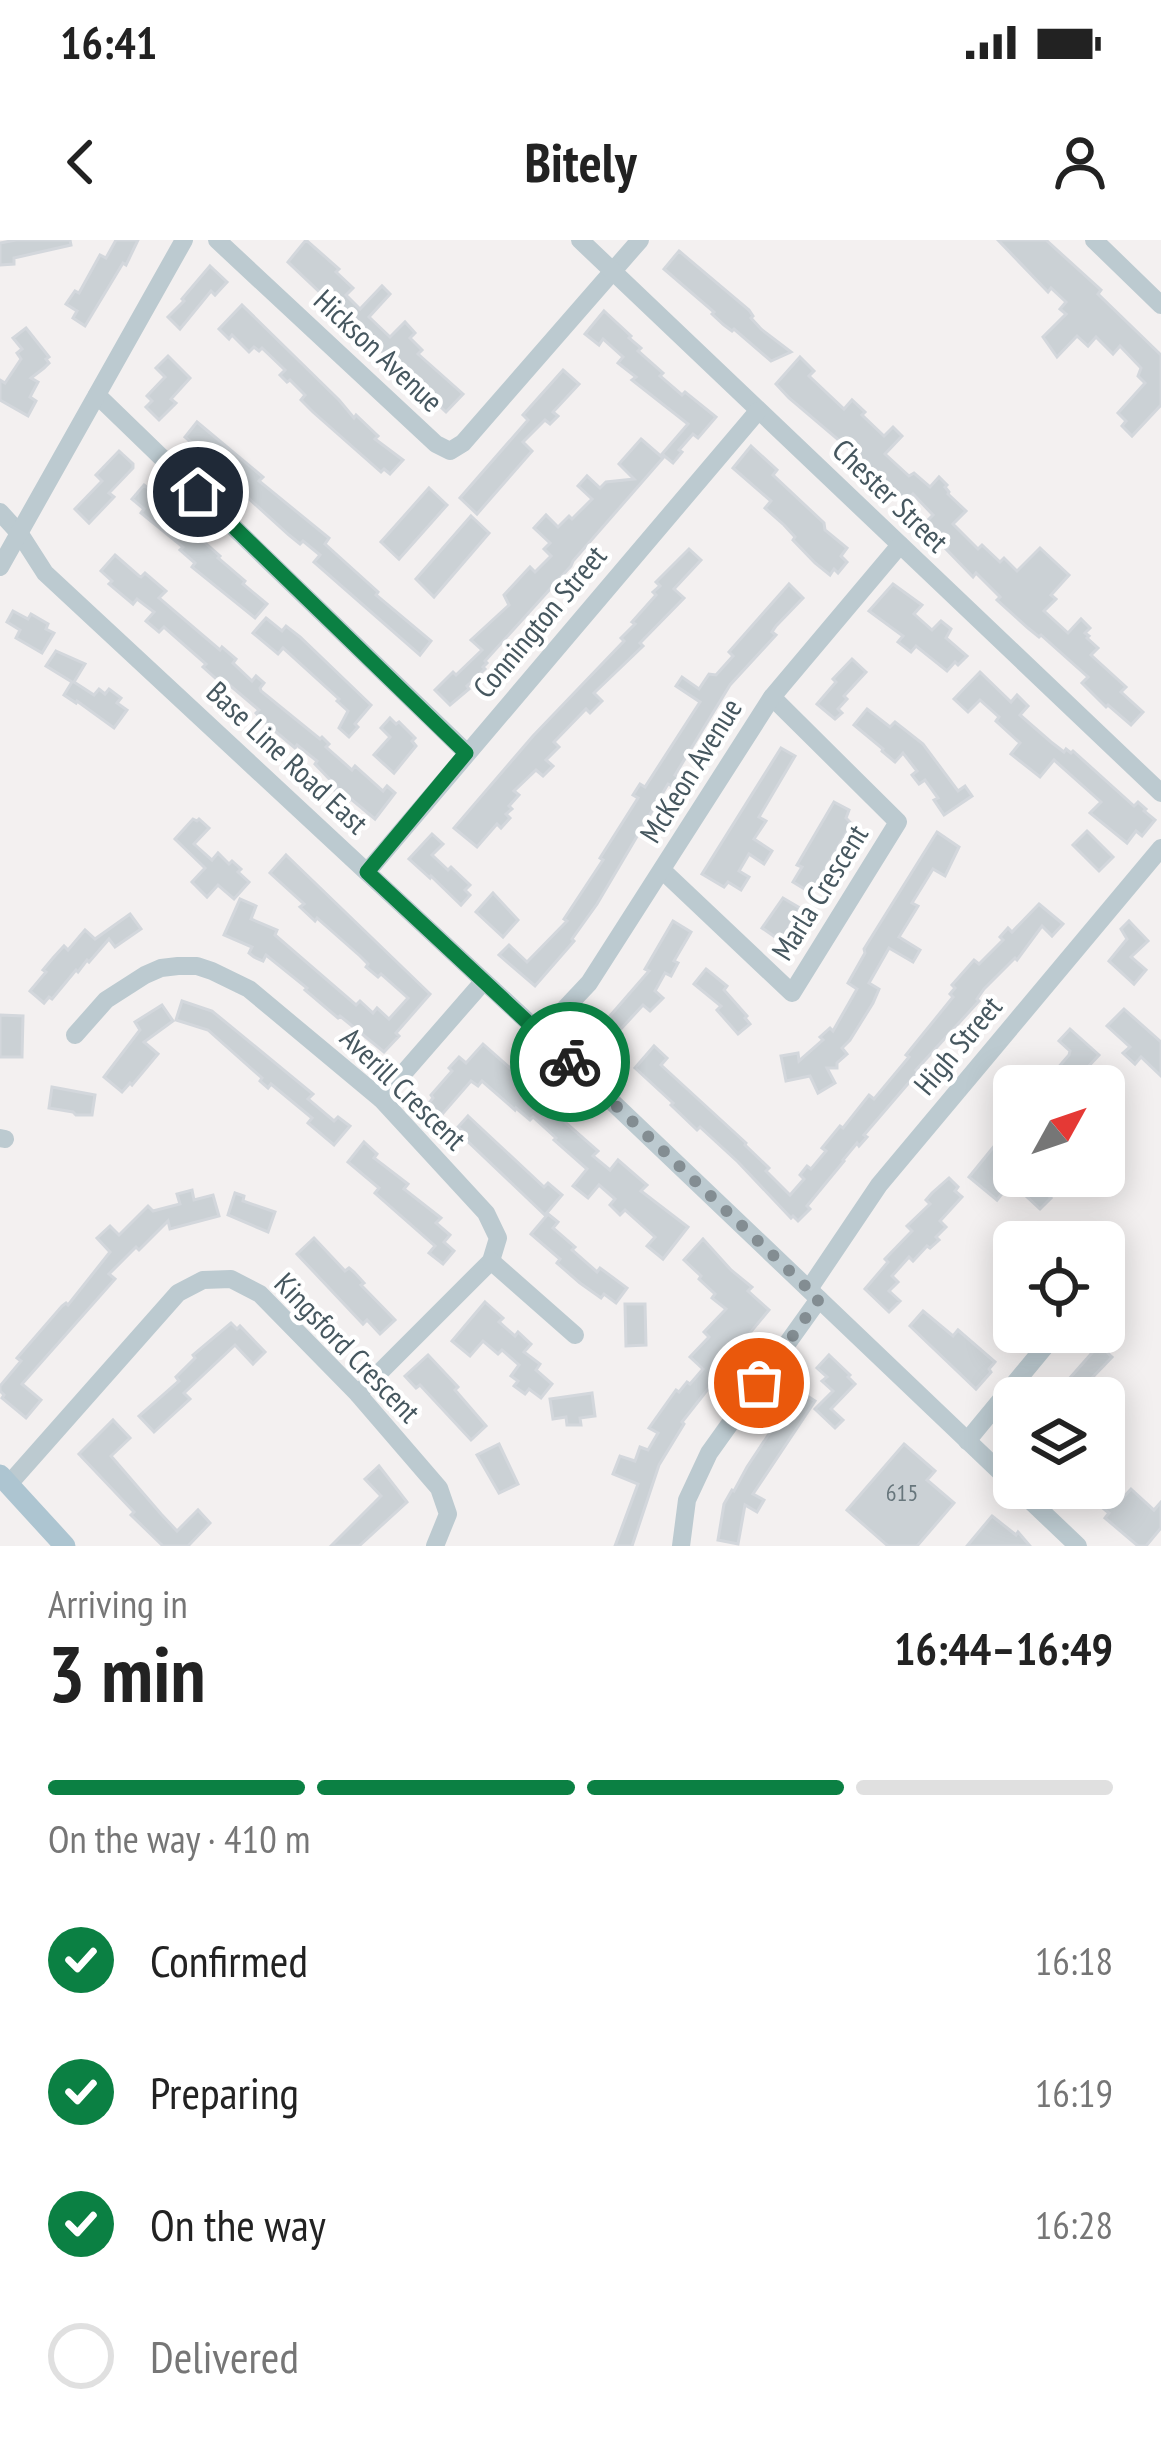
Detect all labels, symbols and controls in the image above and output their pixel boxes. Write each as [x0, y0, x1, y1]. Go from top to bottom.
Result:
text: 16:41 [60, 13, 157, 71]
text: Bitely [524, 127, 637, 197]
icon: back [48, 129, 114, 195]
icon: person [1047, 129, 1113, 195]
street label: Hickson Avenue [306, 280, 452, 420]
street label: Chester Street [825, 430, 958, 560]
pin [147, 441, 249, 543]
icon: home [165, 459, 231, 525]
street label: Connington Street [464, 536, 615, 705]
street label: Base Line Road East [199, 672, 377, 842]
street label: McKeon Avenue [630, 690, 750, 850]
street label: Marla Crescent [762, 816, 876, 967]
street label: High Street [904, 987, 1010, 1102]
courier [510, 1002, 630, 1122]
street label: Averill Crescent [333, 1018, 476, 1158]
icon: bike [537, 1029, 603, 1095]
north arrow [993, 1065, 1125, 1197]
map controls [993, 1065, 1125, 1509]
button: locate [993, 1221, 1125, 1353]
street label: Kingsford Crescent [267, 1264, 430, 1431]
pin [708, 1332, 810, 1434]
icon: bag [726, 1350, 792, 1416]
button: layers [993, 1377, 1125, 1509]
house number: 615 [886, 1477, 918, 1508]
text: Arriving in [48, 1578, 188, 1629]
text: 16:44–16:49 [894, 1619, 1113, 1677]
text: 3 min [48, 1623, 206, 1724]
text: On the way · 410 m [48, 1813, 310, 1864]
icon: check [48, 1927, 114, 1993]
text: Confirmed [150, 1931, 308, 1989]
text: 16:18 [1035, 1935, 1113, 1986]
icon: check [48, 2059, 114, 2125]
text: Preparing [150, 2063, 299, 2121]
text: 16:19 [1035, 2067, 1113, 2118]
icon: check [48, 2191, 114, 2257]
text: On the way [150, 2195, 326, 2253]
text: 16:28 [1035, 2199, 1113, 2250]
text: Delivered [150, 2327, 299, 2385]

